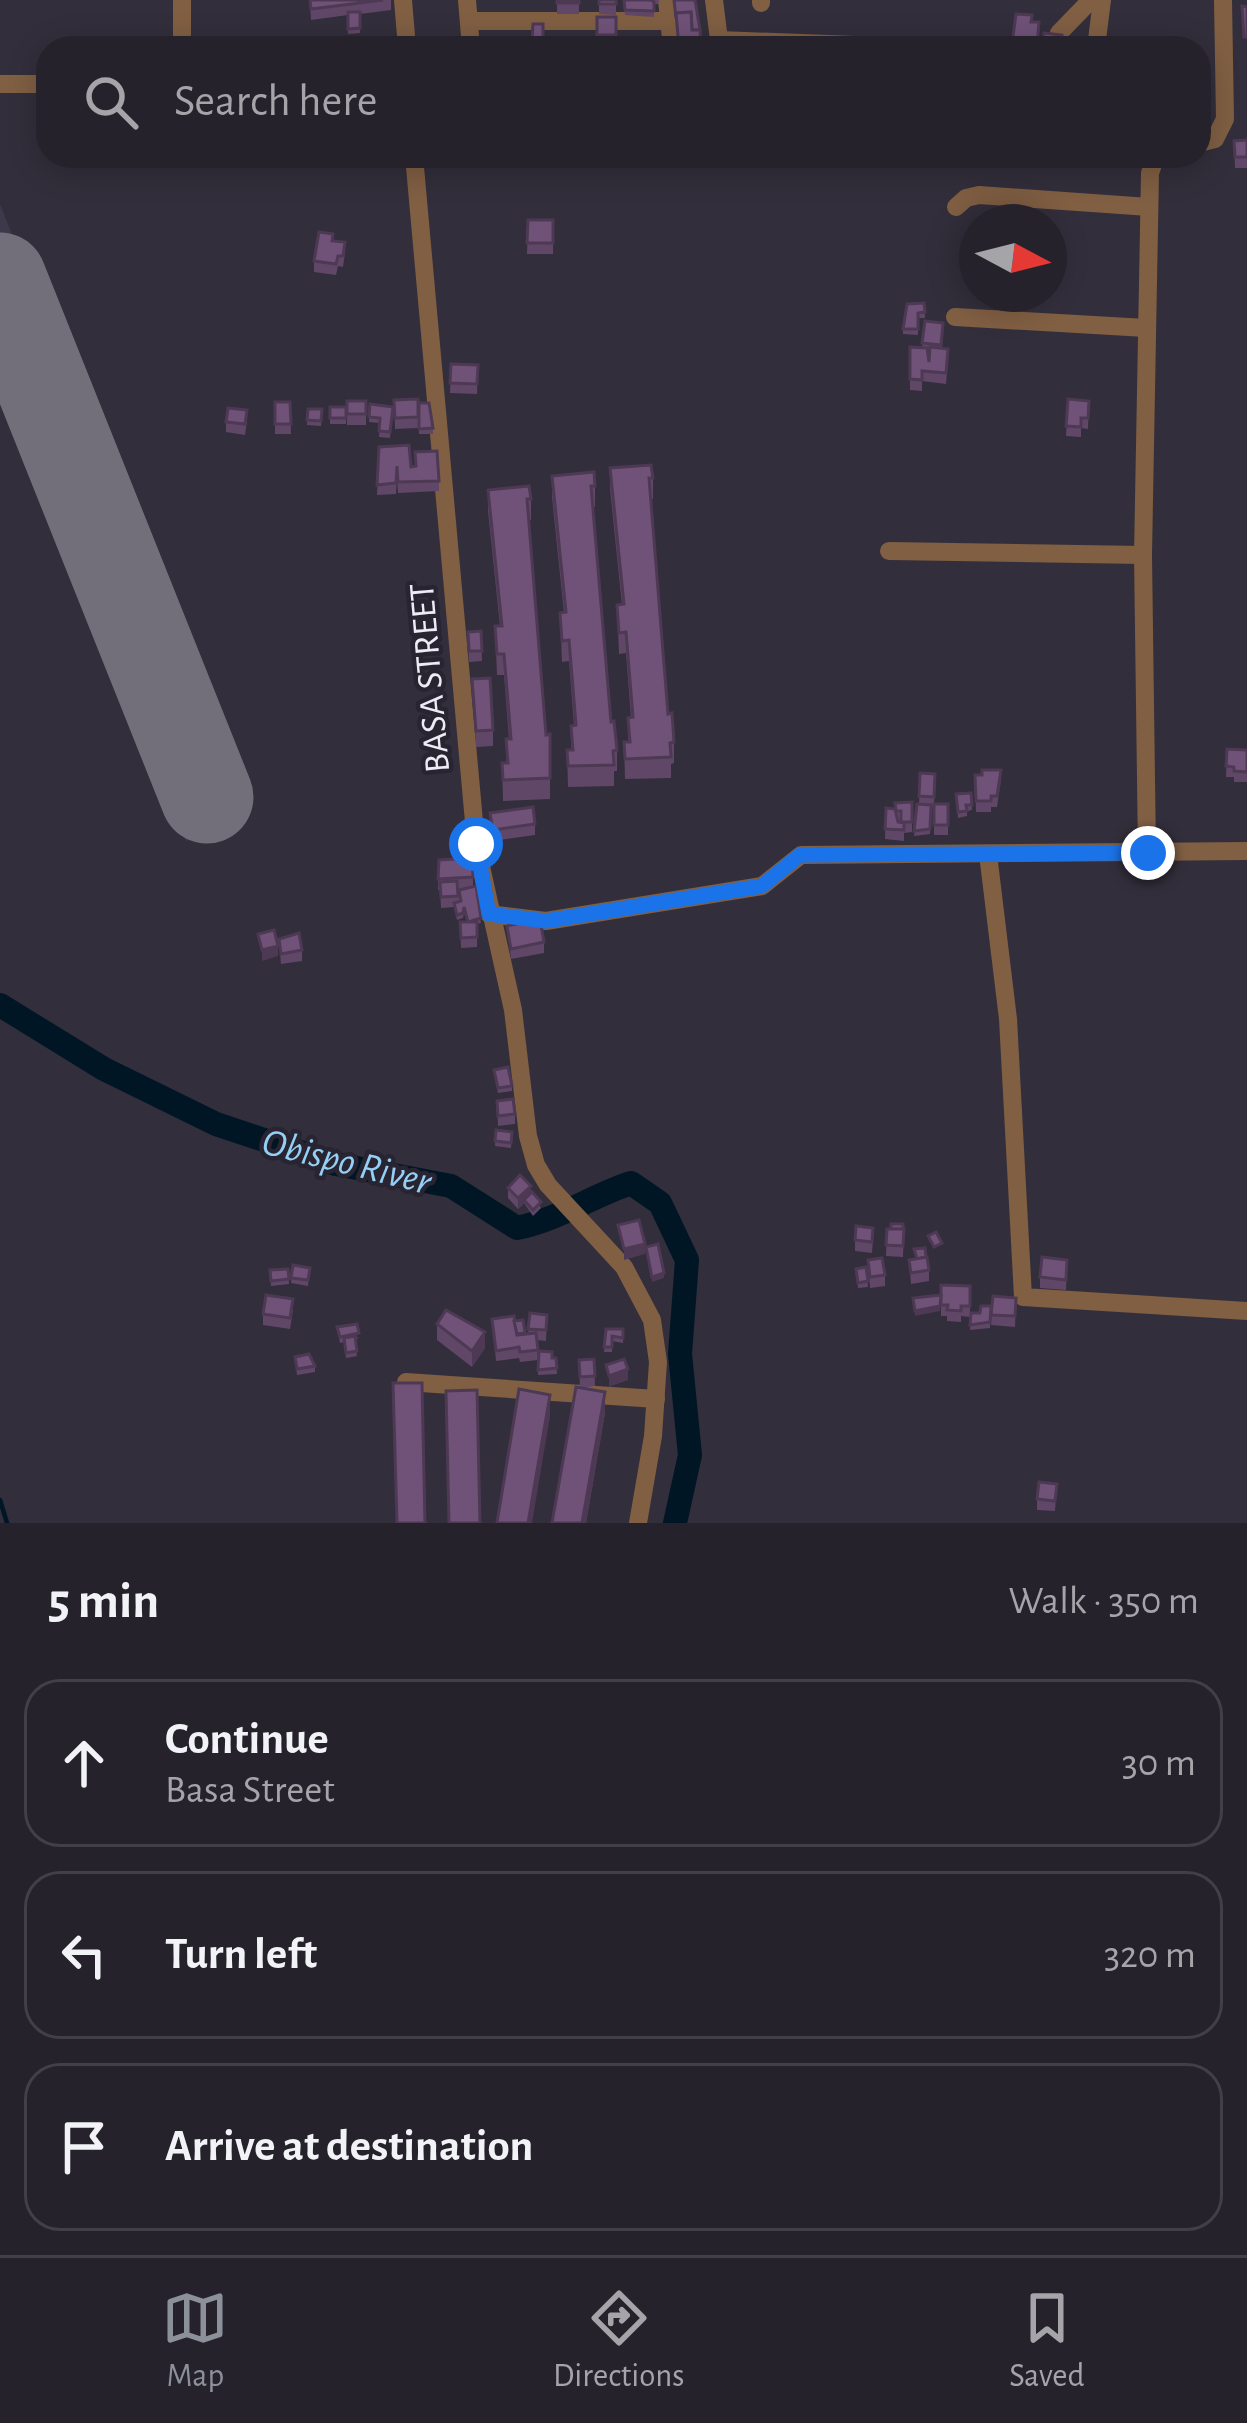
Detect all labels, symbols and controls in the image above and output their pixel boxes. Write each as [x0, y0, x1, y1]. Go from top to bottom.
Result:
search box [36, 36, 1211, 168]
icon: search [78, 69, 144, 135]
text: Search here [174, 79, 377, 124]
north arrow [959, 204, 1067, 312]
street label: BASA STREET [404, 581, 456, 774]
route start [449, 817, 503, 871]
route end [1121, 826, 1175, 880]
water label: Obispo River [258, 1123, 436, 1203]
text: 5 min [48, 1576, 159, 1627]
text: Walk · 350 m [1008, 1582, 1199, 1621]
text: Continue [165, 1717, 329, 1762]
icon: ahead [51, 1730, 117, 1796]
text: 30 m [1122, 1744, 1196, 1783]
text: Basa Street [165, 1771, 335, 1810]
icon: left [51, 1922, 117, 1988]
text: Turn left [165, 1932, 317, 1977]
text: 320 m [1104, 1936, 1196, 1975]
icon: arrive [51, 2114, 117, 2180]
text: Arrive at destination [165, 2124, 533, 2169]
tab: Map [162, 2285, 228, 2397]
tab: Directions [553, 2285, 684, 2397]
tab: Saved [1009, 2285, 1085, 2397]

